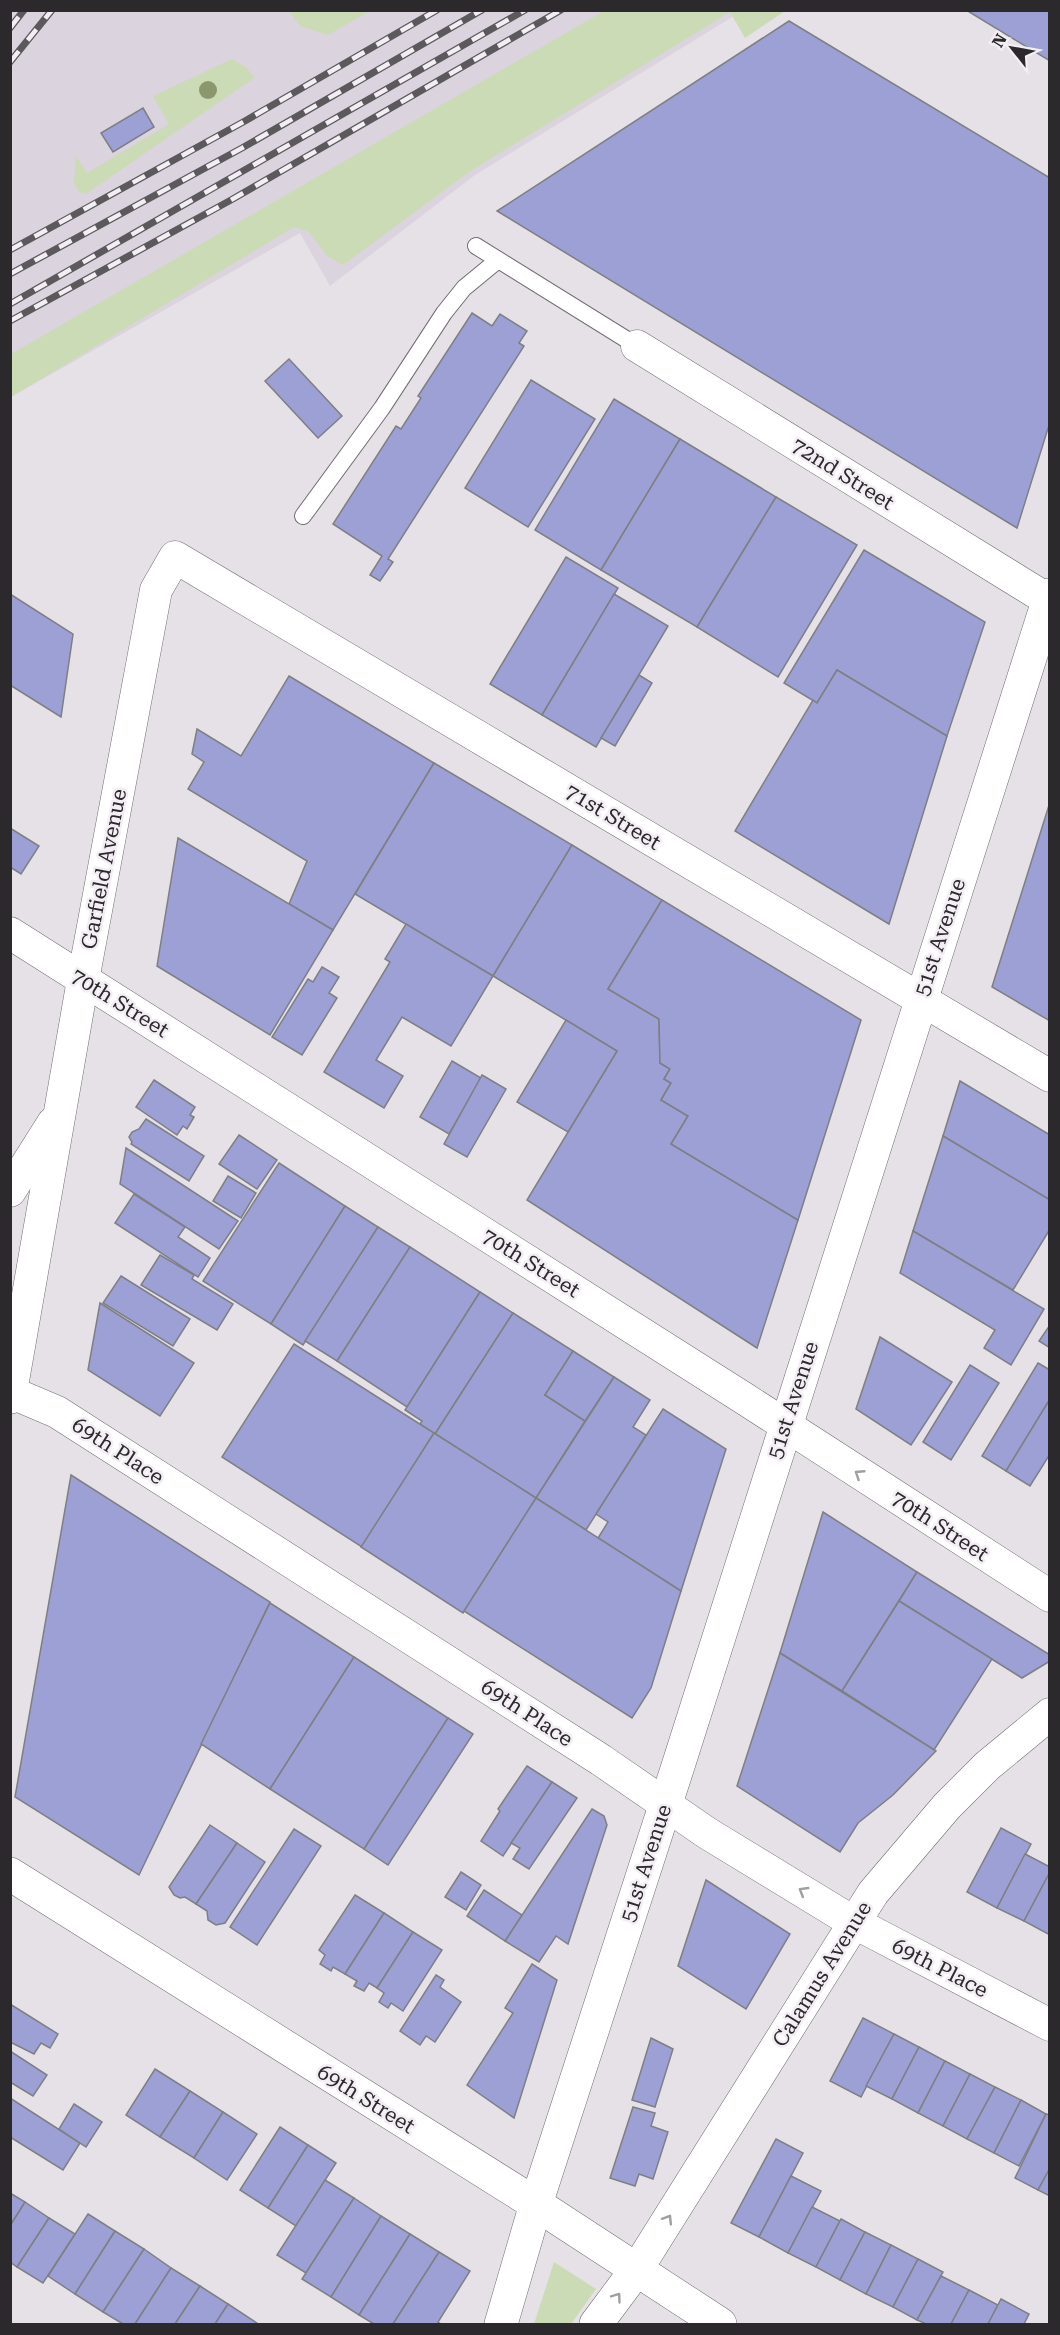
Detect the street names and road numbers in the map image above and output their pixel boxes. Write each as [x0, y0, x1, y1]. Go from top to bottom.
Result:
street label: 72nd Street [787, 433, 899, 515]
street label: 71st Street [561, 779, 665, 855]
street label: Garfield Avenue [77, 787, 131, 951]
street label: 51st Avenue [910, 875, 970, 999]
street label: 70th Street [67, 964, 173, 1043]
street label: 70th Street [478, 1224, 584, 1303]
street label: 51st Avenue [763, 1338, 823, 1462]
street label: 69th Place [68, 1412, 168, 1490]
street label: 70th Street [887, 1486, 993, 1566]
street label: 69th Place [477, 1674, 577, 1752]
street label: 51st Avenue [616, 1801, 676, 1925]
street label: Calamus Avenue [768, 1897, 876, 2051]
street label: 69th Place [888, 1934, 992, 2002]
street label: 69th Street [313, 2060, 419, 2139]

